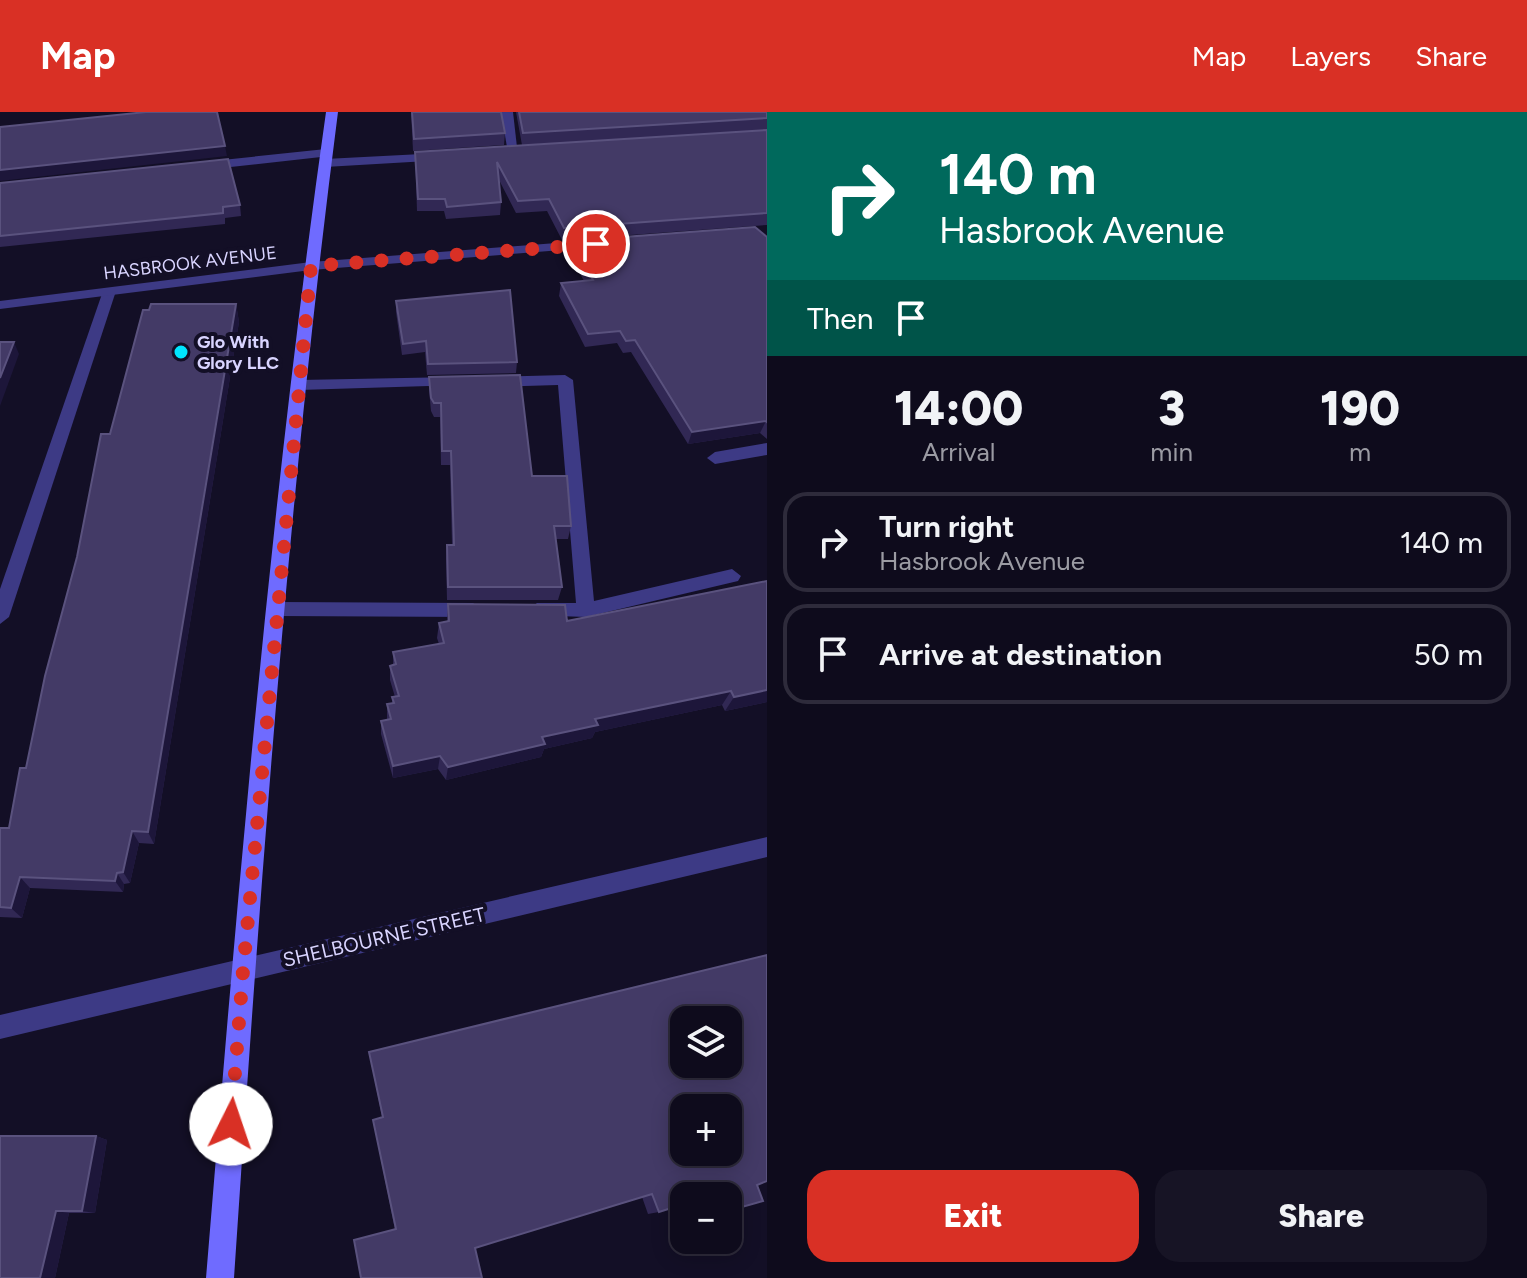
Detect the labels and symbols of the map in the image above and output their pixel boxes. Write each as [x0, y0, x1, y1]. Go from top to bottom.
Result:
pin [562, 210, 630, 278]
street label: HASBROOK AVENUE [102, 241, 278, 285]
place label: Glo With Glory LLC [197, 331, 279, 374]
marker: Glo With Glory LLC [172, 343, 190, 361]
street label: SHELBOURNE STREET [281, 902, 487, 972]
position arrow [189, 1082, 273, 1166]

